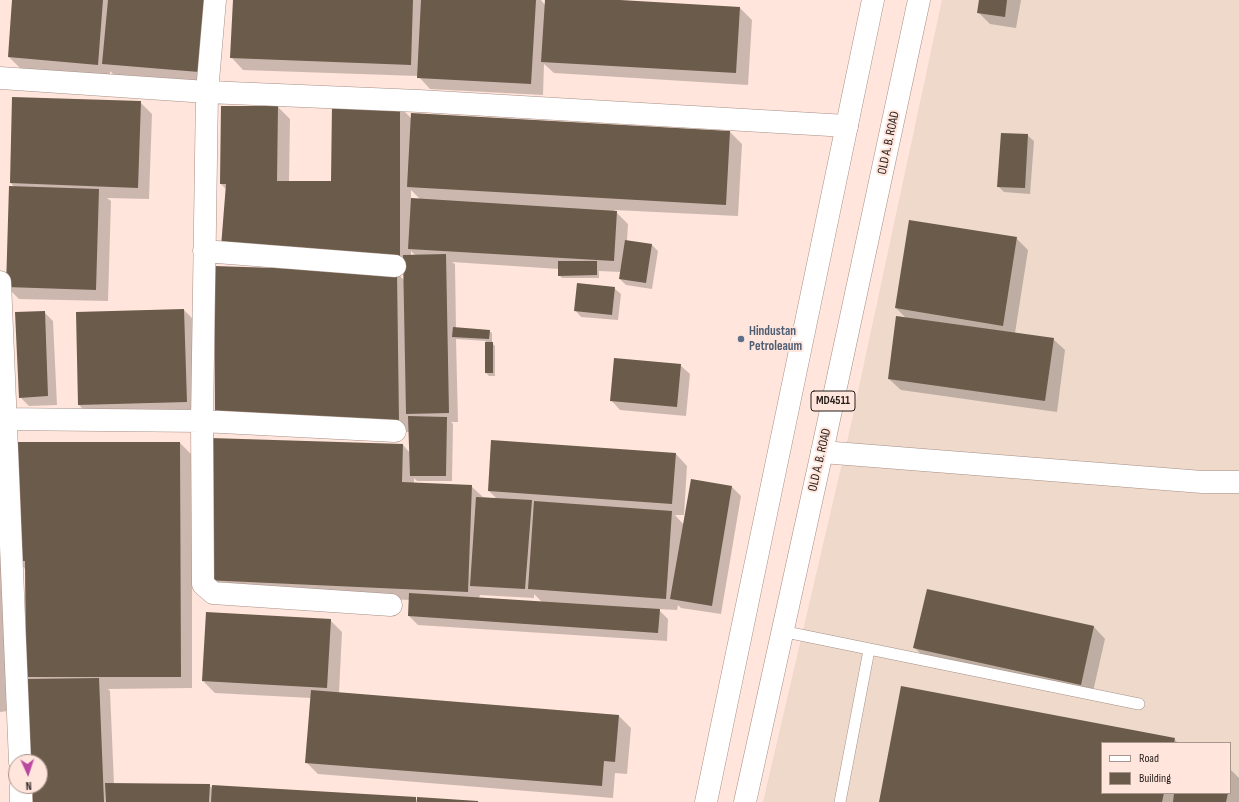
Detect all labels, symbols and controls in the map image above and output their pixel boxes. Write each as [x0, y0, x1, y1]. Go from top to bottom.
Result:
street label: OLD A. B. ROAD [875, 110, 903, 176]
place label: Hindustan Petroleaum [749, 324, 802, 355]
marker: Hindustan Petroleaum [736, 334, 746, 344]
road number: MD4511 [811, 391, 855, 411]
street label: OLD A. B. ROAD [805, 427, 835, 493]
legend [1101, 742, 1231, 794]
text: Road [1139, 751, 1159, 766]
north arrow [8, 754, 48, 794]
text: Building [1139, 771, 1171, 786]
text: N [25, 779, 32, 792]

